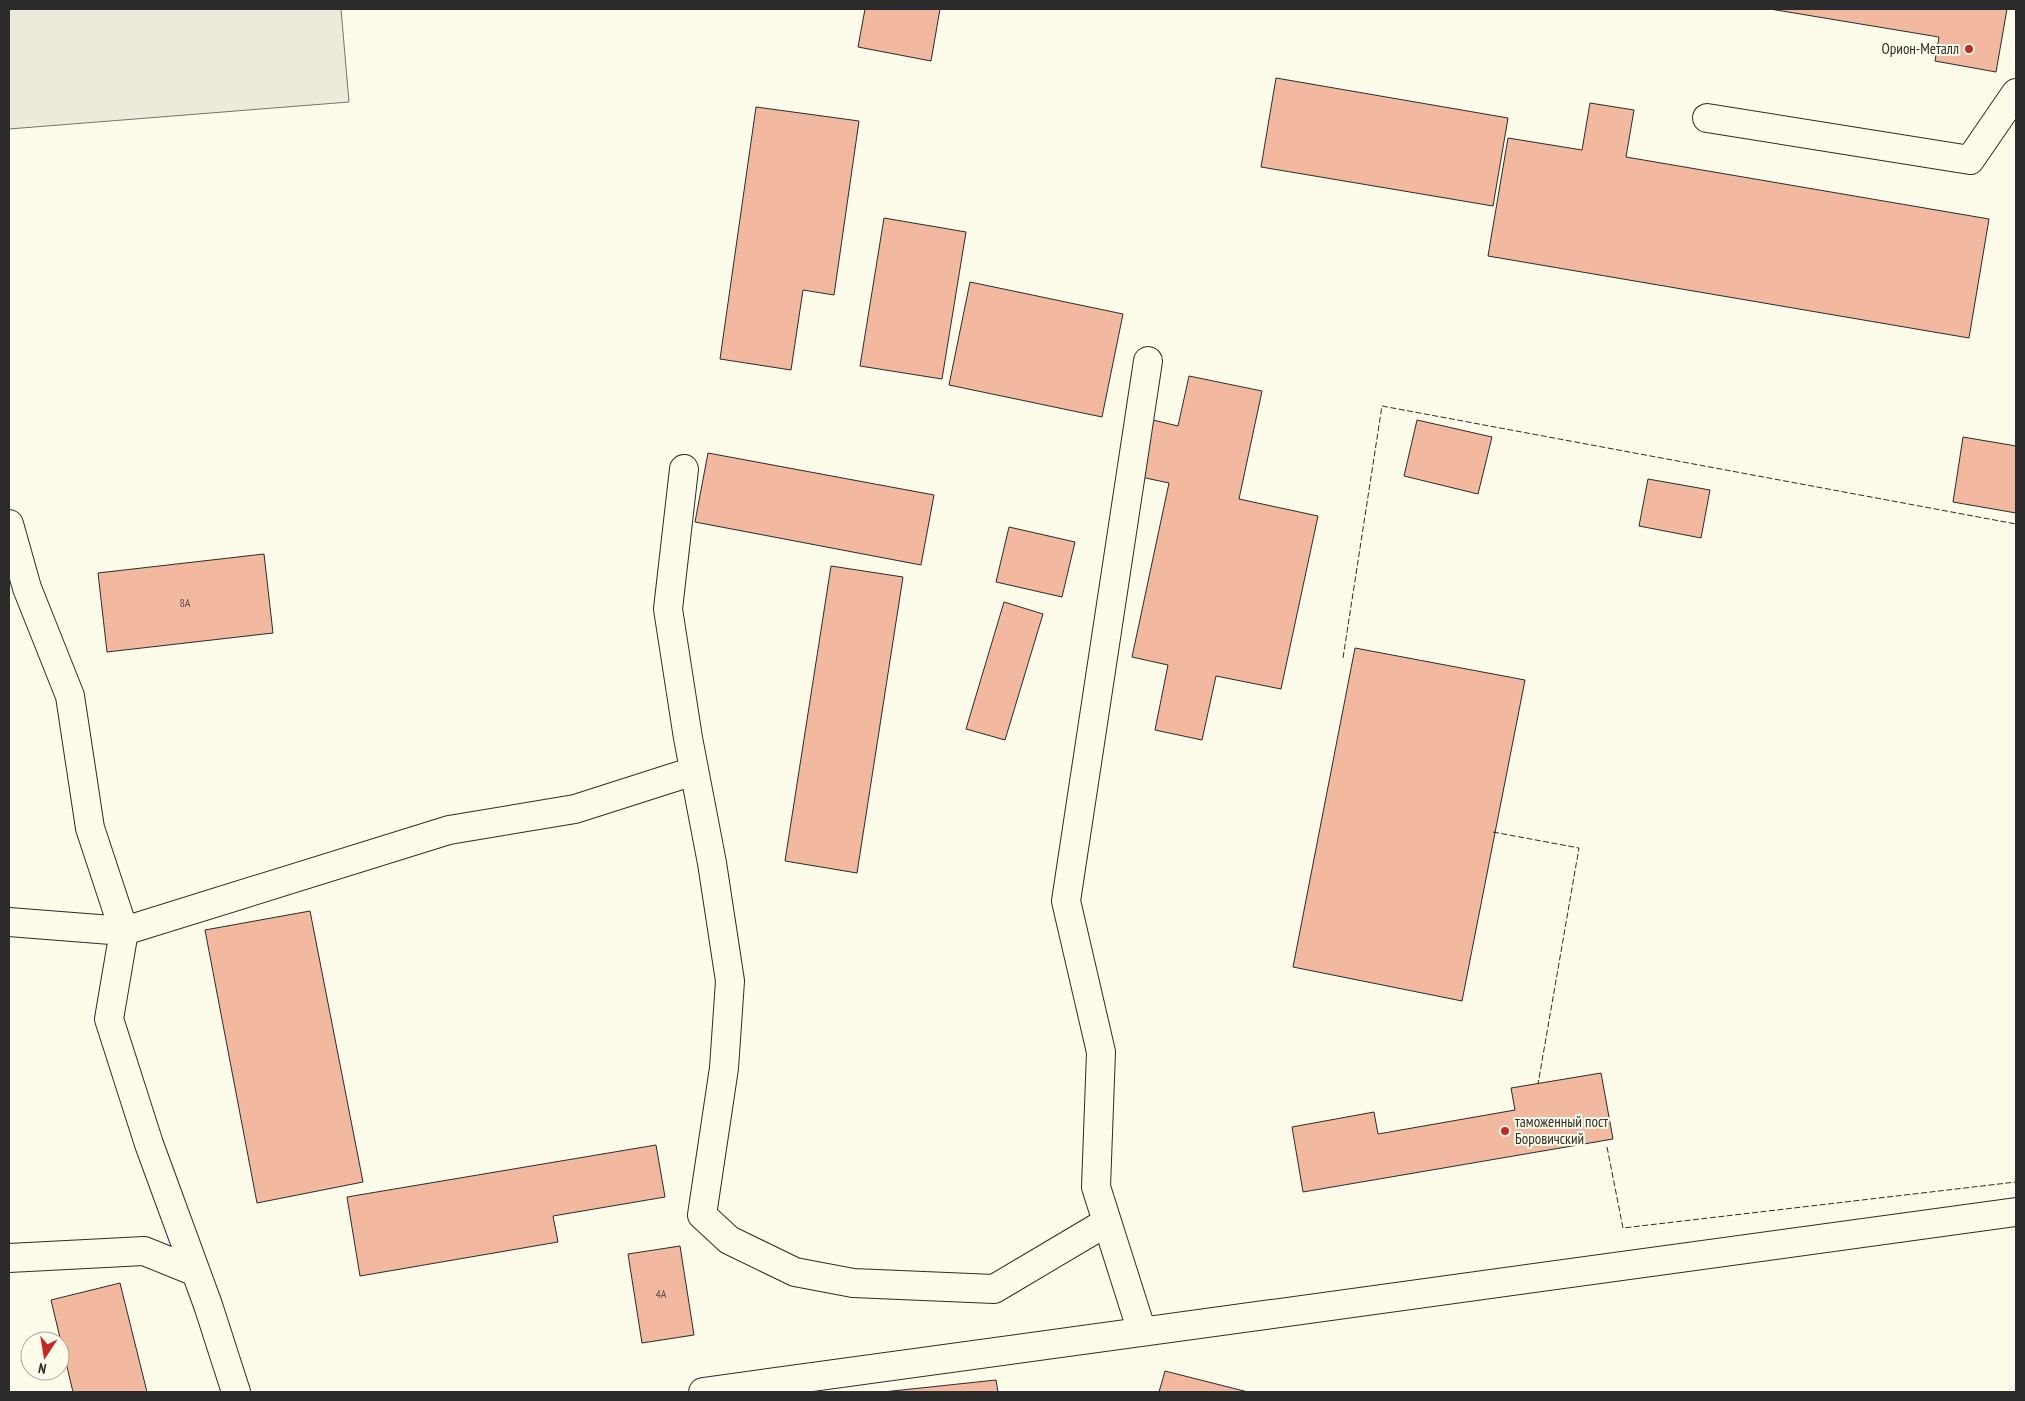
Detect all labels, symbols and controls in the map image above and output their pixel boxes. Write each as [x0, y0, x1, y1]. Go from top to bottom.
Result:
place label: Орион-Металл [1882, 39, 1959, 58]
marker: Орион-Металл [1963, 43, 1975, 55]
house number: 8А [179, 595, 191, 610]
place label: таможенный пост Боровичский [1515, 1112, 1608, 1148]
marker: таможенный пост Боровичский [1499, 1125, 1511, 1137]
house number: 4А [655, 1286, 667, 1301]
north arrow [20, 1331, 70, 1381]
text: N [37, 1359, 48, 1378]

